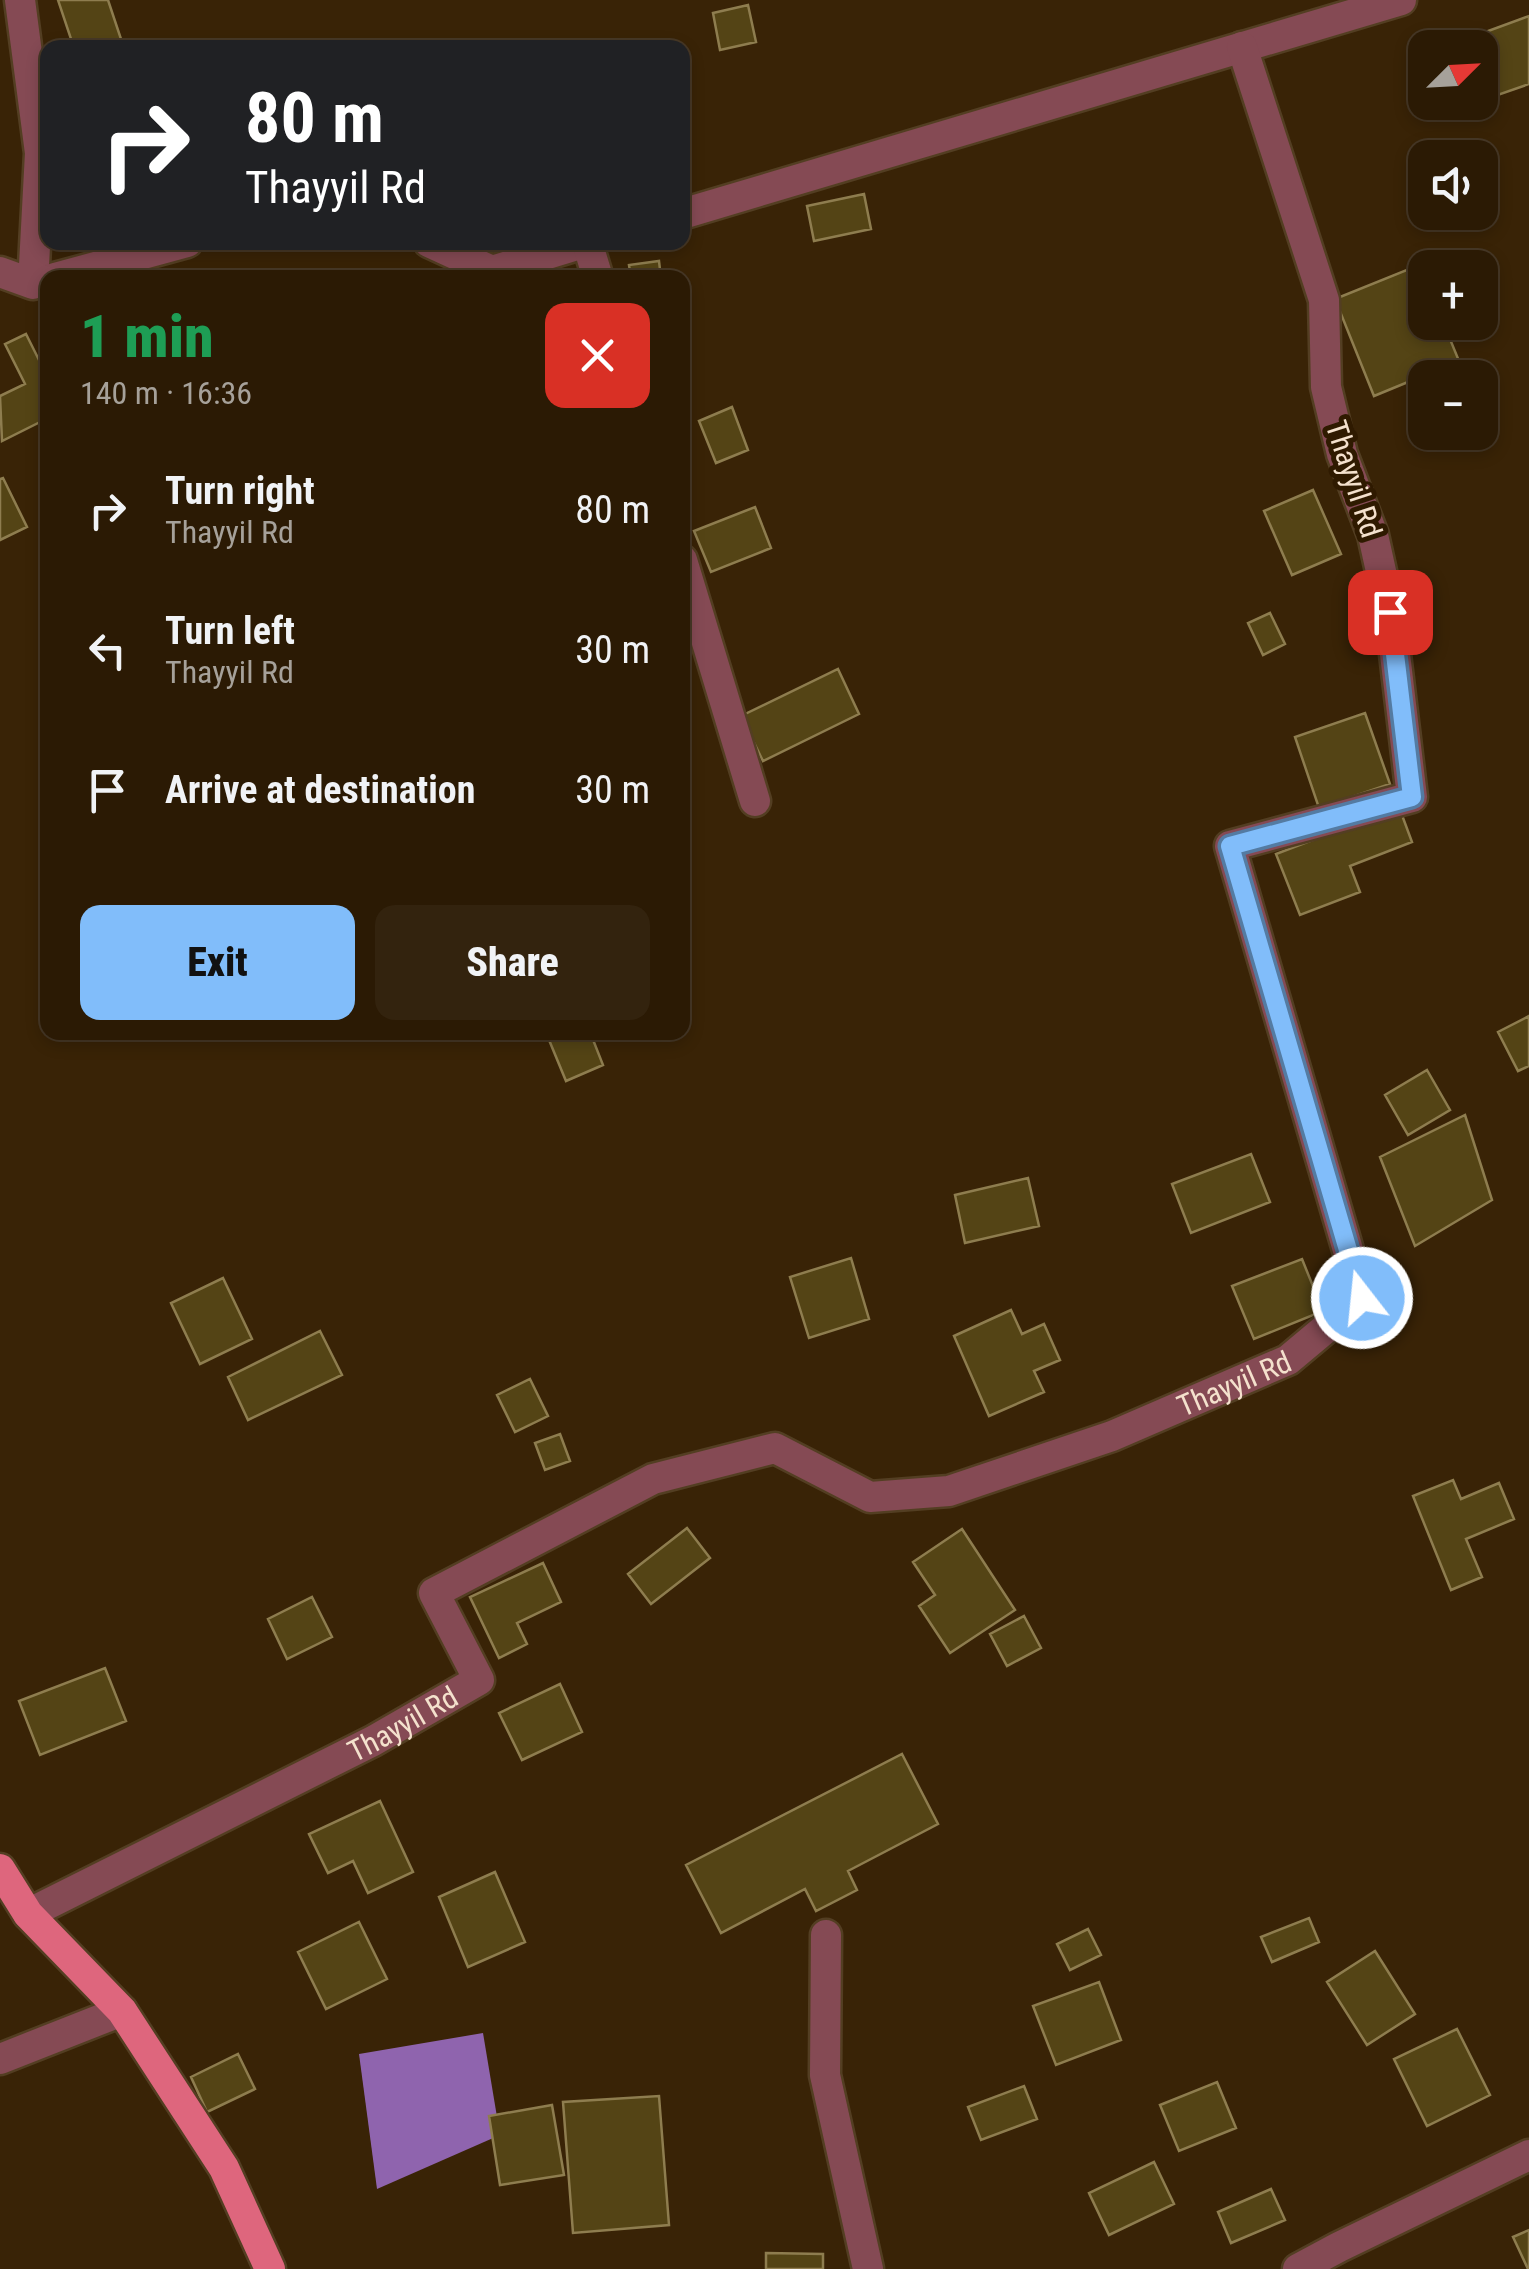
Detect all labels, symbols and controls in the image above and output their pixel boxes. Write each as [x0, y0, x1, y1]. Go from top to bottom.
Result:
north arrow [1408, 30, 1498, 120]
map controls [1408, 30, 1498, 450]
text: 80 m [245, 77, 384, 159]
icon: right [80, 80, 210, 210]
button: sound [1408, 140, 1498, 230]
text: Thayyil Rd [245, 161, 426, 214]
button: + [1408, 250, 1498, 340]
text: 1 min [80, 301, 214, 372]
button: close [545, 303, 650, 408]
button: − [1408, 360, 1498, 450]
text: 140 m · 16:36 [80, 374, 252, 412]
street label: Thayyil Rd [1319, 416, 1389, 542]
text: Turn right [165, 469, 315, 513]
icon: right [80, 483, 135, 538]
text: 80 m [575, 488, 650, 532]
text: Thayyil Rd [165, 513, 294, 551]
pin [1348, 570, 1433, 655]
icon: arrive [1363, 585, 1418, 640]
text: Turn left [165, 609, 295, 653]
icon: left [80, 623, 135, 678]
text: 30 m [575, 628, 650, 672]
text: Thayyil Rd [165, 653, 294, 691]
icon: arrive [80, 763, 135, 818]
text: Arrive at destination [165, 768, 475, 812]
text: 30 m [575, 768, 650, 812]
button: Exit [80, 905, 355, 1020]
button: Share [375, 905, 650, 1020]
position arrow [1310, 1246, 1414, 1350]
street label: Thayyil Rd [1172, 1343, 1296, 1423]
street label: Thayyil Rd [342, 1679, 464, 1768]

